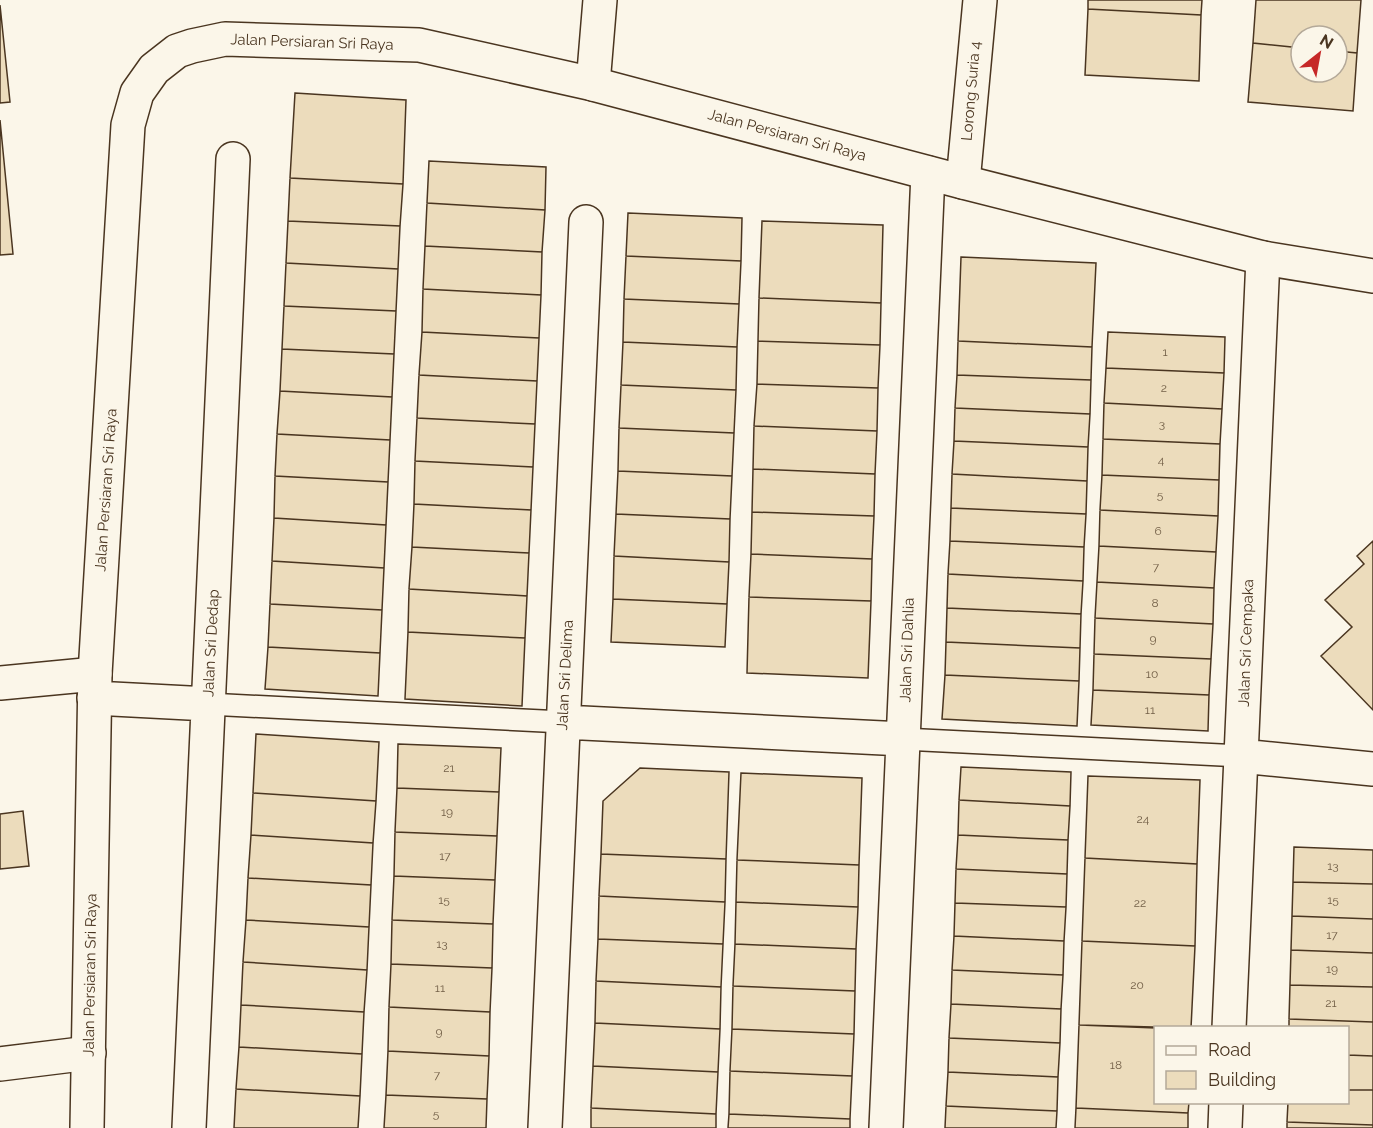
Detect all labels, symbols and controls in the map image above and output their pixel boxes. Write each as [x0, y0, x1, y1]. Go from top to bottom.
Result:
north arrow [1289, 24, 1349, 84]
street label: Jalan Persiaran Sri Raya [230, 30, 394, 54]
text: N [1316, 30, 1337, 53]
street label: Lorong Suria 4 [958, 40, 984, 142]
street label: Jalan Persiaran Sri Raya [706, 105, 868, 165]
house number: 1 [1162, 345, 1168, 359]
house number: 2 [1161, 381, 1167, 395]
street label: Jalan Persiaran Sri Raya [91, 408, 121, 572]
house number: 3 [1159, 417, 1165, 431]
house number: 4 [1158, 453, 1165, 467]
house number: 5 [1157, 488, 1164, 502]
house number: 6 [1154, 524, 1162, 538]
house number: 7 [1153, 560, 1160, 574]
street label: Jalan Sri Cempaka [1235, 579, 1257, 707]
street label: Jalan Sri Dedap [199, 589, 223, 697]
house number: 8 [1151, 596, 1159, 610]
street label: Jalan Sri Dahlia [896, 597, 918, 703]
street label: Jalan Sri Delima [553, 619, 577, 731]
house number: 9 [1149, 632, 1157, 646]
house number: 10 [1146, 667, 1158, 681]
house number: 11 [1145, 703, 1155, 717]
house number: 21 [443, 761, 455, 775]
house number: 19 [441, 805, 453, 819]
house number: 24 [1137, 812, 1150, 826]
house number: 17 [439, 849, 451, 863]
house number: 13 [1327, 859, 1339, 873]
street label: Jalan Persiaran Sri Raya [80, 893, 100, 1057]
house number: 15 [438, 893, 450, 907]
house number: 15 [1327, 893, 1339, 907]
house number: 22 [1134, 896, 1146, 910]
house number: 17 [1326, 928, 1338, 942]
house number: 13 [436, 937, 448, 951]
house number: 19 [1326, 962, 1338, 976]
house number: 20 [1130, 978, 1144, 992]
house number: 11 [435, 981, 445, 995]
house number: 21 [1325, 996, 1337, 1010]
house number: 9 [435, 1025, 443, 1039]
legend [1154, 1026, 1349, 1104]
text: Road [1208, 1039, 1251, 1060]
house number: 18 [1110, 1058, 1122, 1072]
house number: 7 [434, 1068, 441, 1082]
text: Building [1208, 1069, 1276, 1090]
house number: 5 [433, 1107, 440, 1121]

